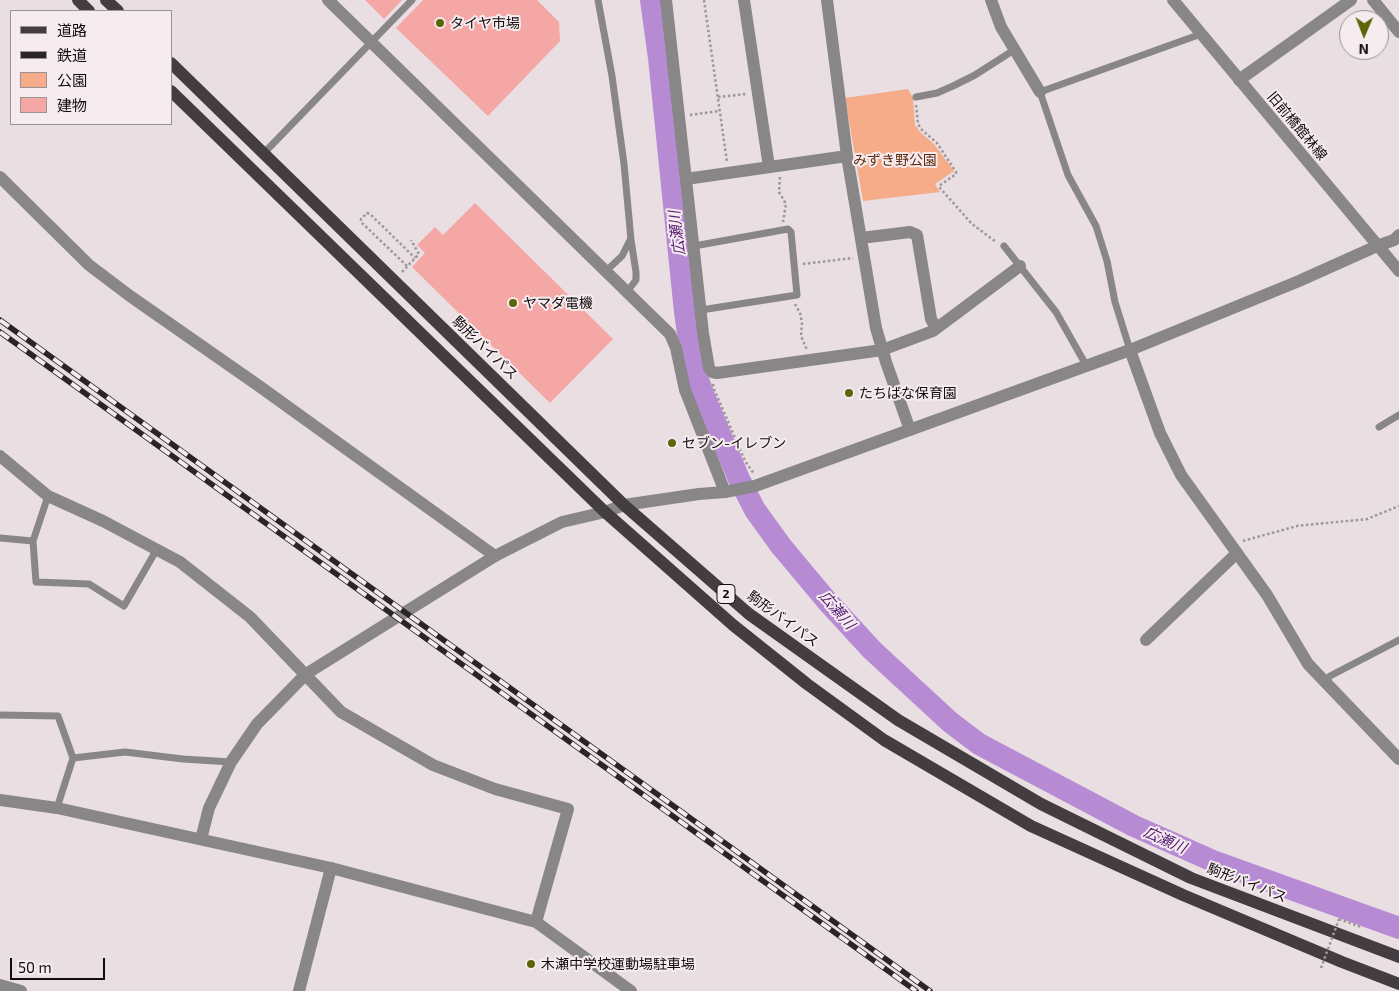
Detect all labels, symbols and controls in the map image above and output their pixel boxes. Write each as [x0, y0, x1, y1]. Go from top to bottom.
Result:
legend [10, 10, 172, 125]
north arrow [1339, 10, 1389, 60]
place label: タイヤ市場 [450, 15, 520, 31]
marker: タイヤ市場 [434, 17, 446, 29]
text: 道路 [57, 21, 87, 39]
text: N [1359, 41, 1369, 58]
text: 鉄道 [57, 46, 87, 64]
text: 公園 [57, 71, 87, 89]
street label: 旧前橋館林線 [1264, 88, 1330, 164]
text: 建物 [57, 96, 87, 114]
park label: みずき野公園 [853, 152, 937, 168]
water label: 広瀬川 [665, 210, 689, 256]
place label: ヤマダ電機 [523, 295, 593, 311]
marker: ヤマダ電機 [507, 297, 519, 309]
street label: 駒形バイパス [449, 313, 521, 383]
place label: たちばな保育園 [859, 385, 957, 401]
marker: たちばな保育園 [843, 387, 855, 399]
place label: セブン-イレブン [682, 435, 786, 451]
marker: セブン-イレブン [666, 437, 678, 449]
road number: 2 [717, 584, 735, 604]
water label: 広瀬川 [815, 587, 859, 633]
street label: 駒形バイパス [744, 588, 822, 650]
water label: 広瀬川 [1141, 823, 1189, 857]
street label: 駒形バイパス [1205, 860, 1289, 906]
scale bar [12, 948, 108, 980]
place label: 木瀬中学校運動場駐車場 [541, 956, 695, 972]
text: 50 m [18, 958, 52, 976]
marker: 木瀬中学校運動場駐車場 [525, 958, 537, 970]

